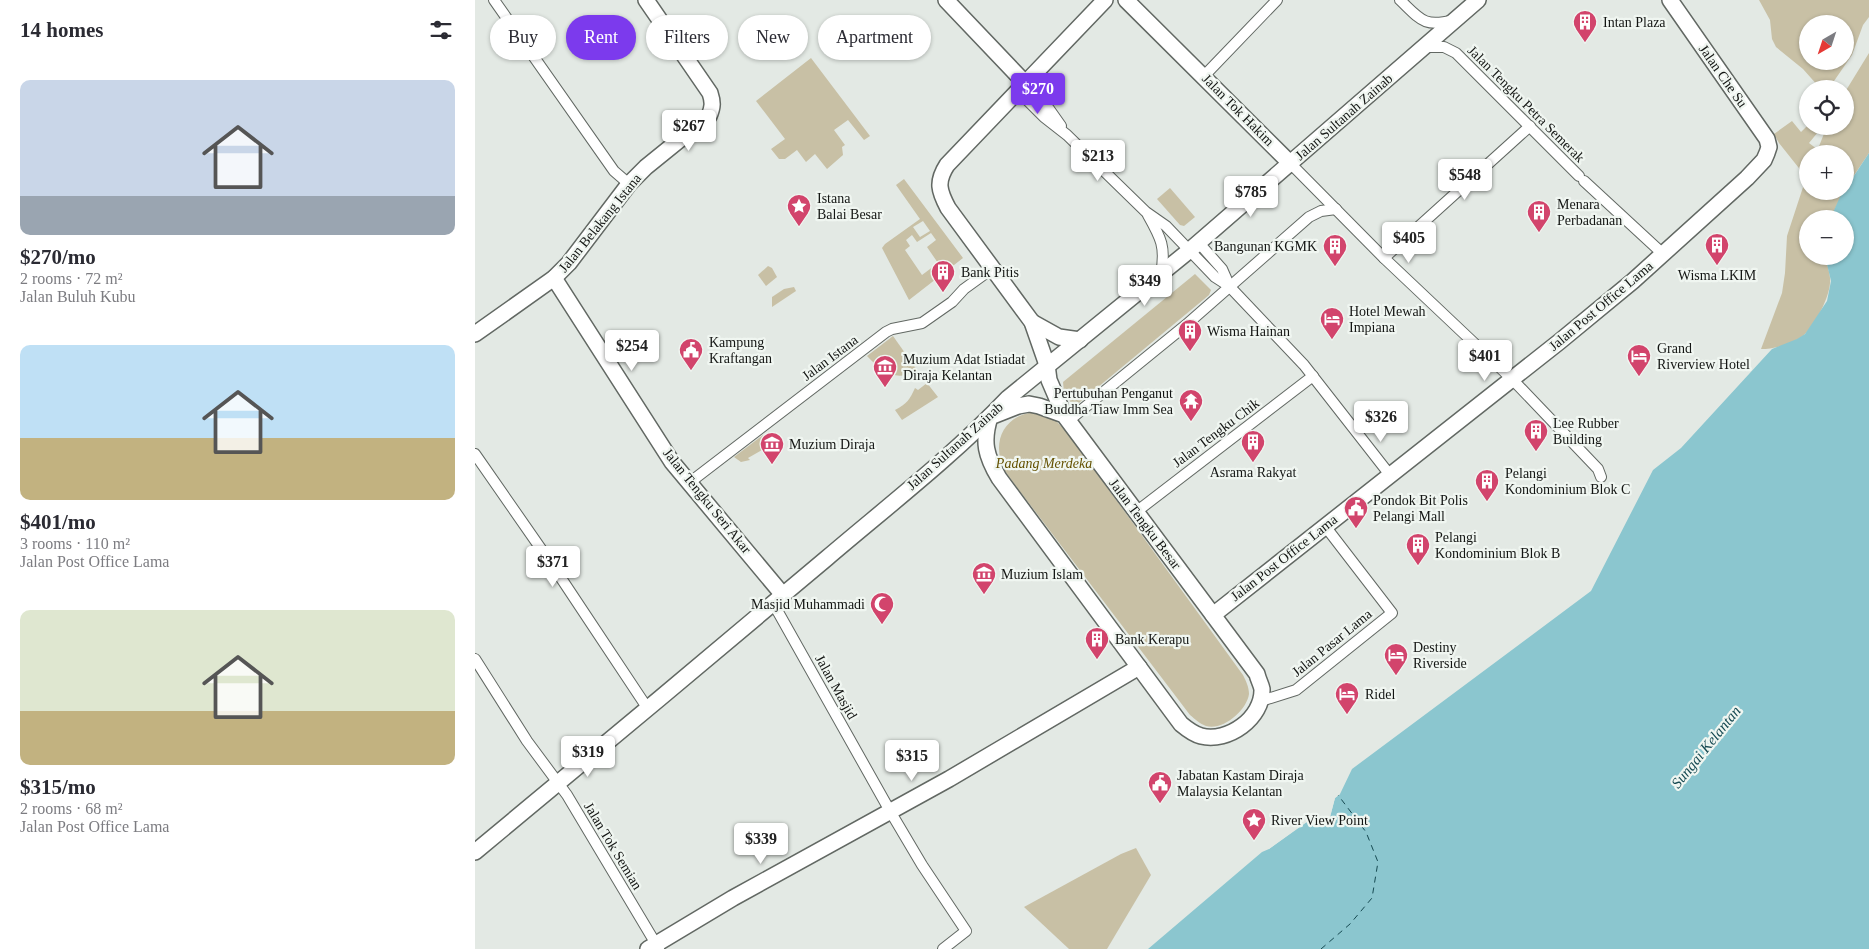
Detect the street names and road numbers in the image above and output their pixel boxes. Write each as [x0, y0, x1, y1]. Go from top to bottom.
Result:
street label: Jalan Che Su [1696, 42, 1750, 110]
street label: Jalan Tengku Petra Semerak [1465, 43, 1587, 165]
street label: Jalan Tok Hakim [1199, 71, 1277, 149]
street label: Jalan Sultanah Zainab [1292, 71, 1396, 163]
street label: Jalan Belakang Istana [556, 170, 645, 275]
street label: Jalan Post Office Lama [1546, 258, 1657, 354]
street label: Jalan Istana [799, 332, 861, 384]
street label: Jalan Tengku Chik [1170, 396, 1262, 470]
street label: Jalan Sultanah Zainab [904, 399, 1006, 493]
street label: Jalan Tengku Seri Akar [660, 446, 754, 557]
street label: Jalan Tengku Besar [1106, 476, 1184, 572]
street label: Jalan Post Office Lama [1228, 511, 1341, 604]
street label: Jalan Pasar Lama [1289, 606, 1375, 680]
street label: Jalan Masjid [812, 652, 860, 722]
street label: Jalan Tok Semian [581, 800, 645, 892]

